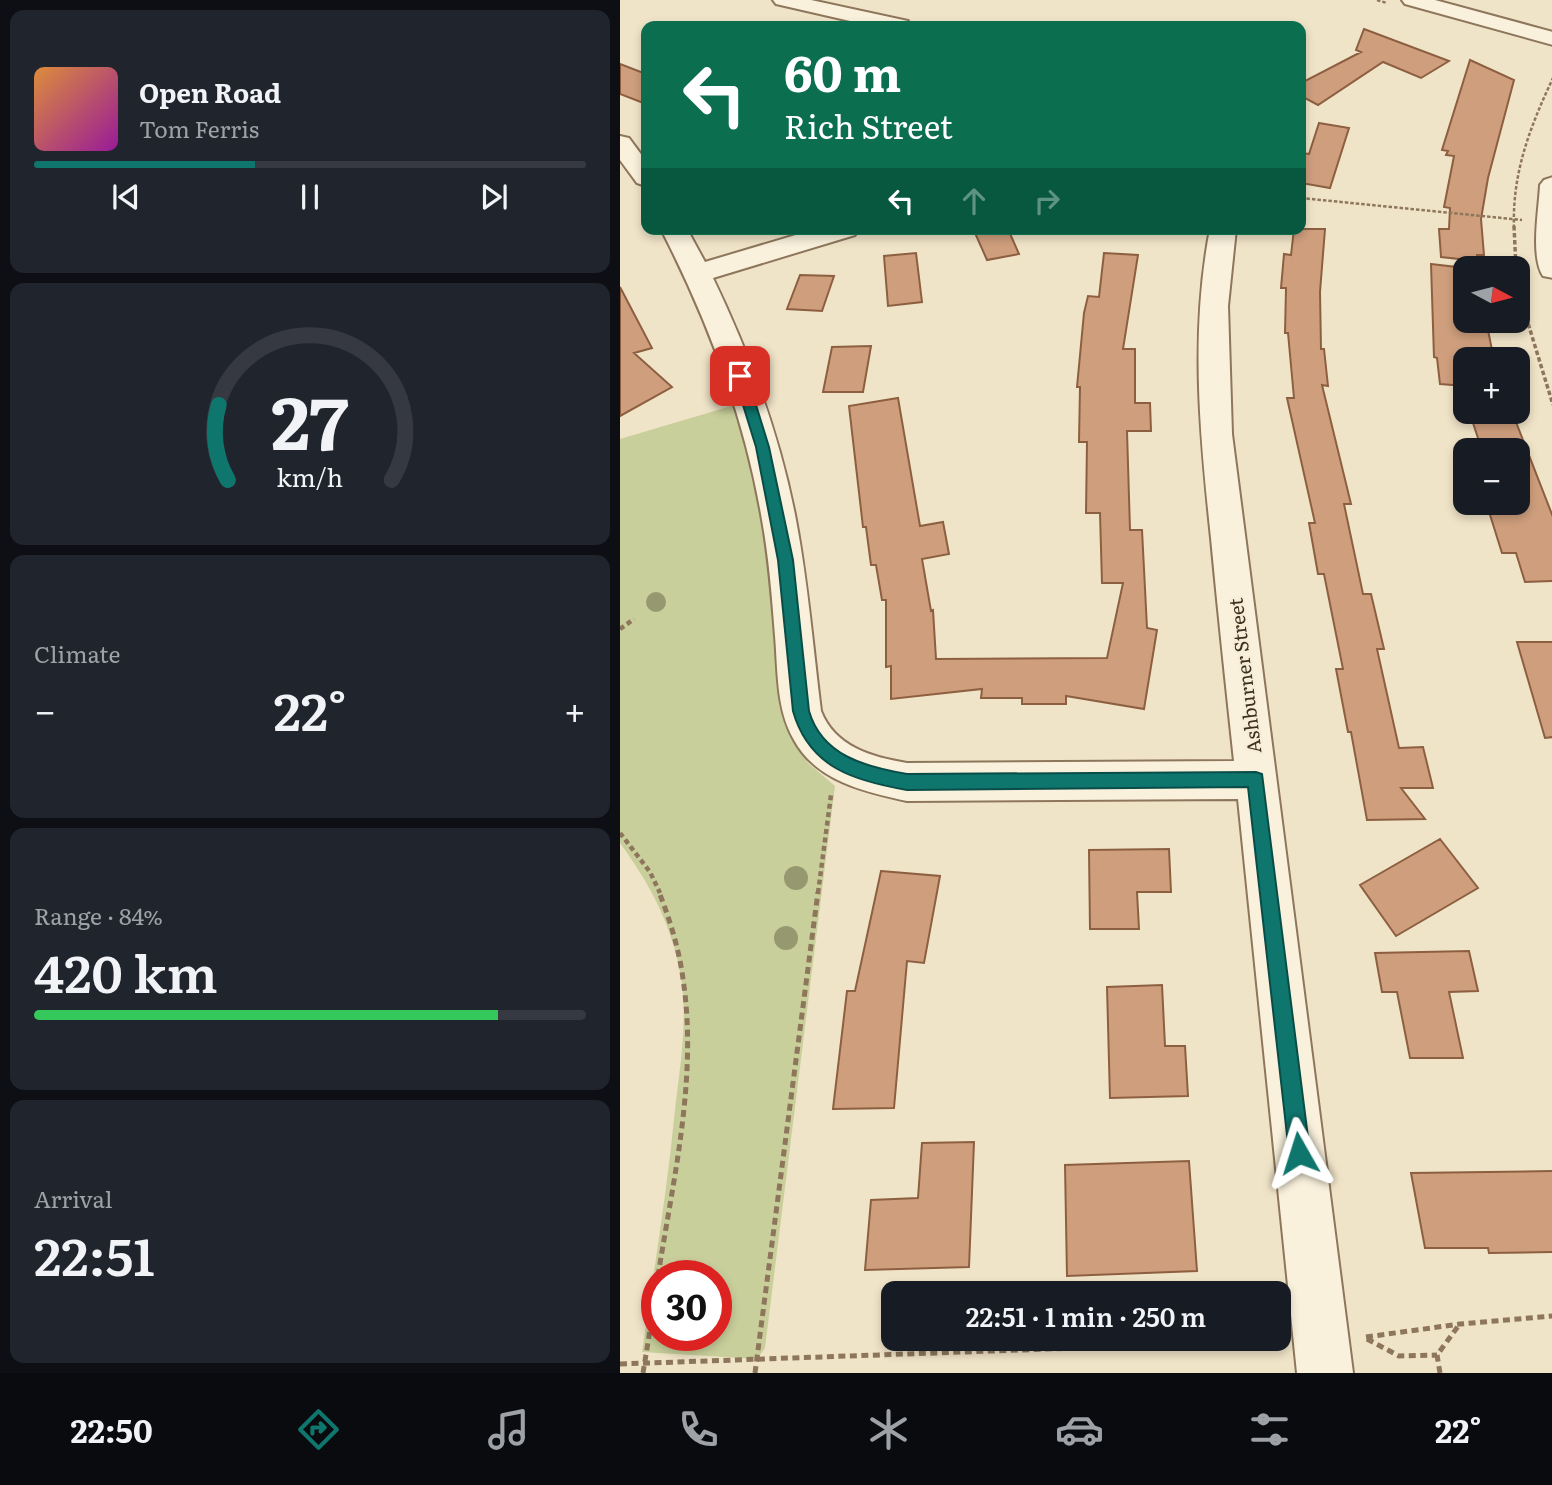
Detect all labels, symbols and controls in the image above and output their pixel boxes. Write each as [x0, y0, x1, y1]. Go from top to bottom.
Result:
text: 60 m [784, 34, 901, 107]
icon: left [669, 49, 760, 140]
text: Open Road [139, 72, 281, 111]
text: Rich Street [784, 101, 953, 149]
text: Tom Ferris [139, 111, 259, 145]
icon: previous [107, 178, 145, 216]
icon: pause [291, 178, 329, 216]
icon: next [475, 178, 513, 216]
icon: left [882, 182, 920, 220]
icon: ahead [955, 182, 993, 220]
icon: right [1028, 182, 1066, 220]
north arrow [1453, 256, 1530, 332]
map controls [1453, 256, 1530, 515]
pin [710, 346, 770, 406]
button: + [1453, 347, 1530, 424]
icon: arrive [721, 357, 759, 395]
text: 27 [271, 364, 349, 472]
button: − [1453, 438, 1530, 515]
text: km/h [277, 458, 343, 495]
street label: Ashburner Street [1221, 596, 1267, 755]
text: Climate [34, 636, 120, 670]
text: 22° [273, 670, 347, 747]
text: − [34, 680, 56, 737]
text: + [564, 680, 586, 737]
text: Range · 84% [34, 898, 163, 932]
text: 420 km [34, 932, 218, 1009]
position arrow [1262, 1116, 1336, 1190]
text: Arrival [34, 1181, 113, 1215]
text: 22:51 [34, 1215, 155, 1292]
speed limit sign: 30 [641, 1260, 732, 1351]
text: 22:51 · 1 min · 250 m [966, 1296, 1206, 1335]
text: 22:50 [71, 1405, 153, 1453]
icon: directions [294, 1405, 343, 1454]
icon: music [484, 1405, 533, 1454]
icon: phone [674, 1405, 723, 1454]
icon: climate [864, 1405, 913, 1454]
icon: car [1055, 1405, 1104, 1454]
icon: filters [1245, 1405, 1294, 1454]
text: 22° [1435, 1405, 1481, 1453]

